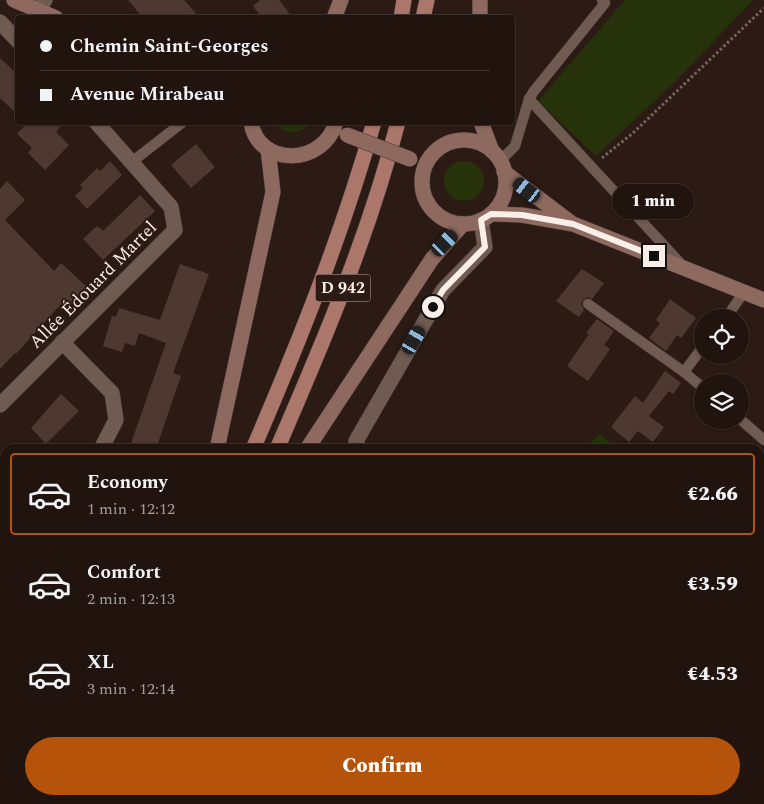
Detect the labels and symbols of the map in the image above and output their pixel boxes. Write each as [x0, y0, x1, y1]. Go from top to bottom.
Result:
car [510, 175, 543, 205]
callout: 1 min [613, 184, 695, 218]
street label: Allée Édouard Martel [23, 215, 163, 355]
car [429, 227, 460, 259]
route end [643, 245, 665, 267]
road number: D 942 [316, 274, 370, 302]
route start [422, 296, 444, 318]
car [400, 323, 427, 357]

